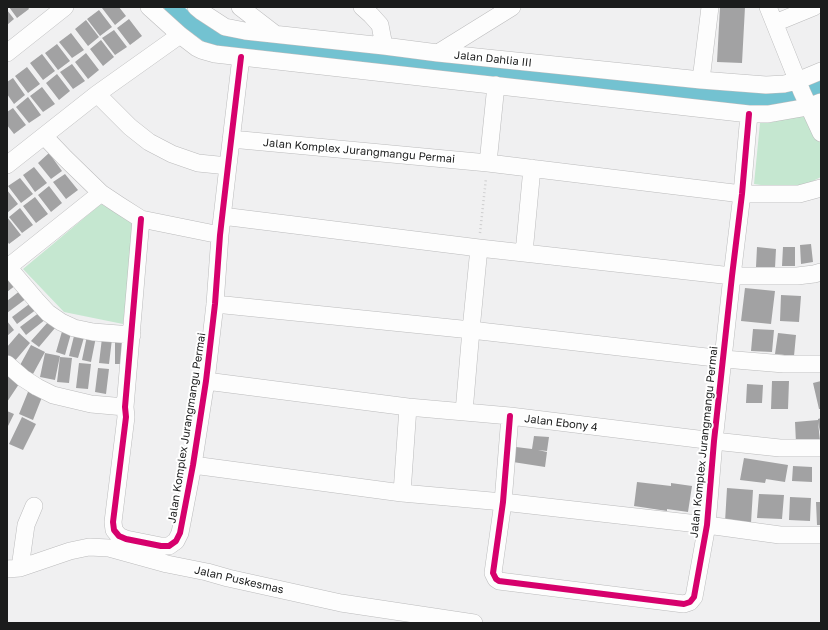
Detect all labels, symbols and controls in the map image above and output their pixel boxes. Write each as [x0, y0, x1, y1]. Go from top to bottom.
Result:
street label: Jalan Dahlia III [454, 48, 532, 70]
street label: Jalan Komplex Jurangmangu Permai [262, 136, 456, 166]
street label: Jalan Komplex Jurangmangu Permai [165, 332, 209, 524]
street label: Jalan Komplex Jurangmangu Permai [687, 346, 721, 538]
street label: Jalan Ebony 4 [524, 412, 598, 434]
street label: Jalan Puskesmas [193, 563, 285, 597]

